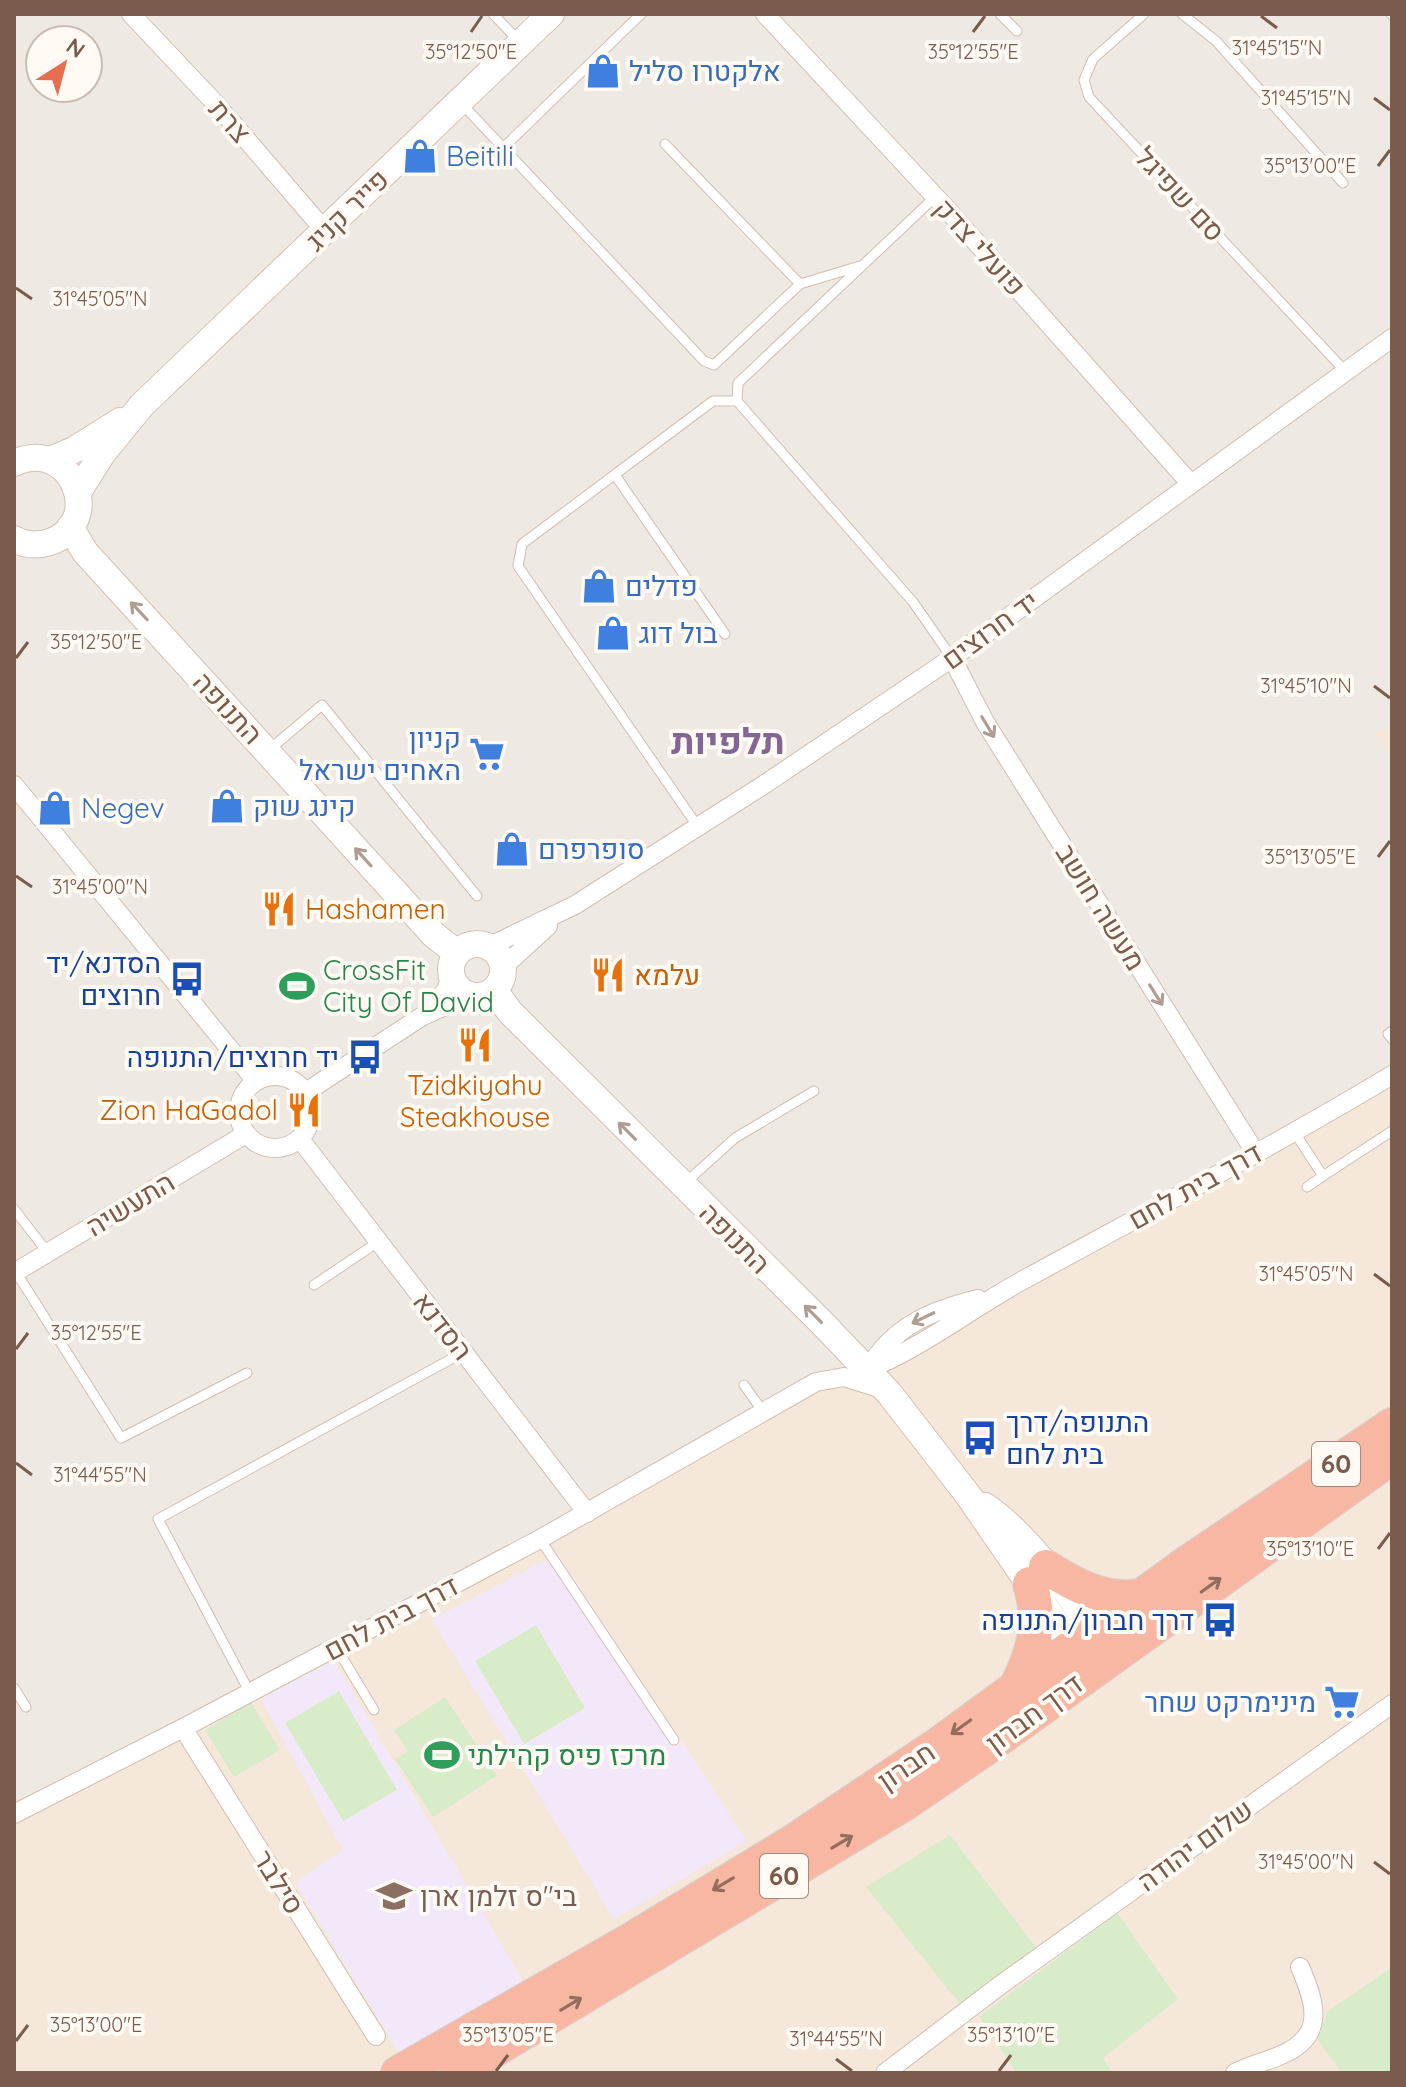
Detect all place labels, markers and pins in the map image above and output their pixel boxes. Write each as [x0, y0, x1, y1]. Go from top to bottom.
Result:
shop icon: אלקטרו סליל [584, 52, 622, 90]
place label: אלקטרו סליל [629, 53, 781, 88]
shop icon: Beitili [401, 137, 439, 175]
place label: Beitili [446, 138, 514, 173]
shop icon: פדלים [580, 567, 618, 605]
place label: פדלים [625, 568, 698, 603]
shop icon: בול דוג [594, 614, 632, 652]
place label: בול דוג [639, 615, 718, 650]
place label: קניון האחים ישראל [299, 720, 461, 787]
supermarket icon: קניון האחים ישראל [468, 735, 506, 773]
shop icon: קינג שוק [208, 787, 246, 825]
place label: קינג שוק [253, 788, 355, 823]
shop icon: Negev [36, 789, 74, 827]
place label: Negev [81, 790, 164, 825]
shop icon: סופרפרם [493, 830, 531, 868]
place label: סופרפרם [538, 831, 644, 866]
restaurant icon: Hashamen [260, 890, 298, 928]
place label: Hashamen [305, 891, 446, 926]
place label: הסדנא/יד חרוצים [46, 945, 161, 1012]
place label: CrossFit City Of David [323, 952, 494, 1019]
restaurant icon: עלמא [589, 956, 627, 994]
place label: עלמא [634, 957, 700, 992]
bus stop icon: הסדנא/יד חרוצים [168, 960, 206, 998]
sports icon: CrossFit City Of David [278, 967, 316, 1005]
restaurant icon: Tzidkiyahu Steakhouse [456, 1026, 494, 1064]
bus stop icon: יד חרוצים/התנופה [346, 1038, 384, 1076]
place label: יד חרוצים/התנופה [127, 1039, 339, 1074]
place label: Tzidkiyahu Steakhouse [400, 1067, 550, 1134]
restaurant icon: Zion HaGadol [285, 1091, 323, 1129]
place label: Zion HaGadol [100, 1092, 278, 1127]
place label: התנופה/דרך בית לחם [1006, 1404, 1149, 1471]
bus stop icon: התנופה/דרך בית לחם [961, 1419, 999, 1457]
bus stop icon: דרך חברון/התנופה [1201, 1601, 1239, 1639]
place label: דרך חברון/התנופה [981, 1602, 1194, 1637]
supermarket icon: מינימרקט שחר [1323, 1683, 1361, 1721]
place label: מינימרקט שחר [1144, 1684, 1316, 1719]
sports icon: מרכז פיס קהילתי [423, 1736, 461, 1774]
place label: מרכז פיס קהילתי [468, 1737, 666, 1772]
school or university icon: בי"ס זלמן ארן [375, 1877, 413, 1915]
place label: בי"ס זלמן ארן [420, 1878, 577, 1913]

